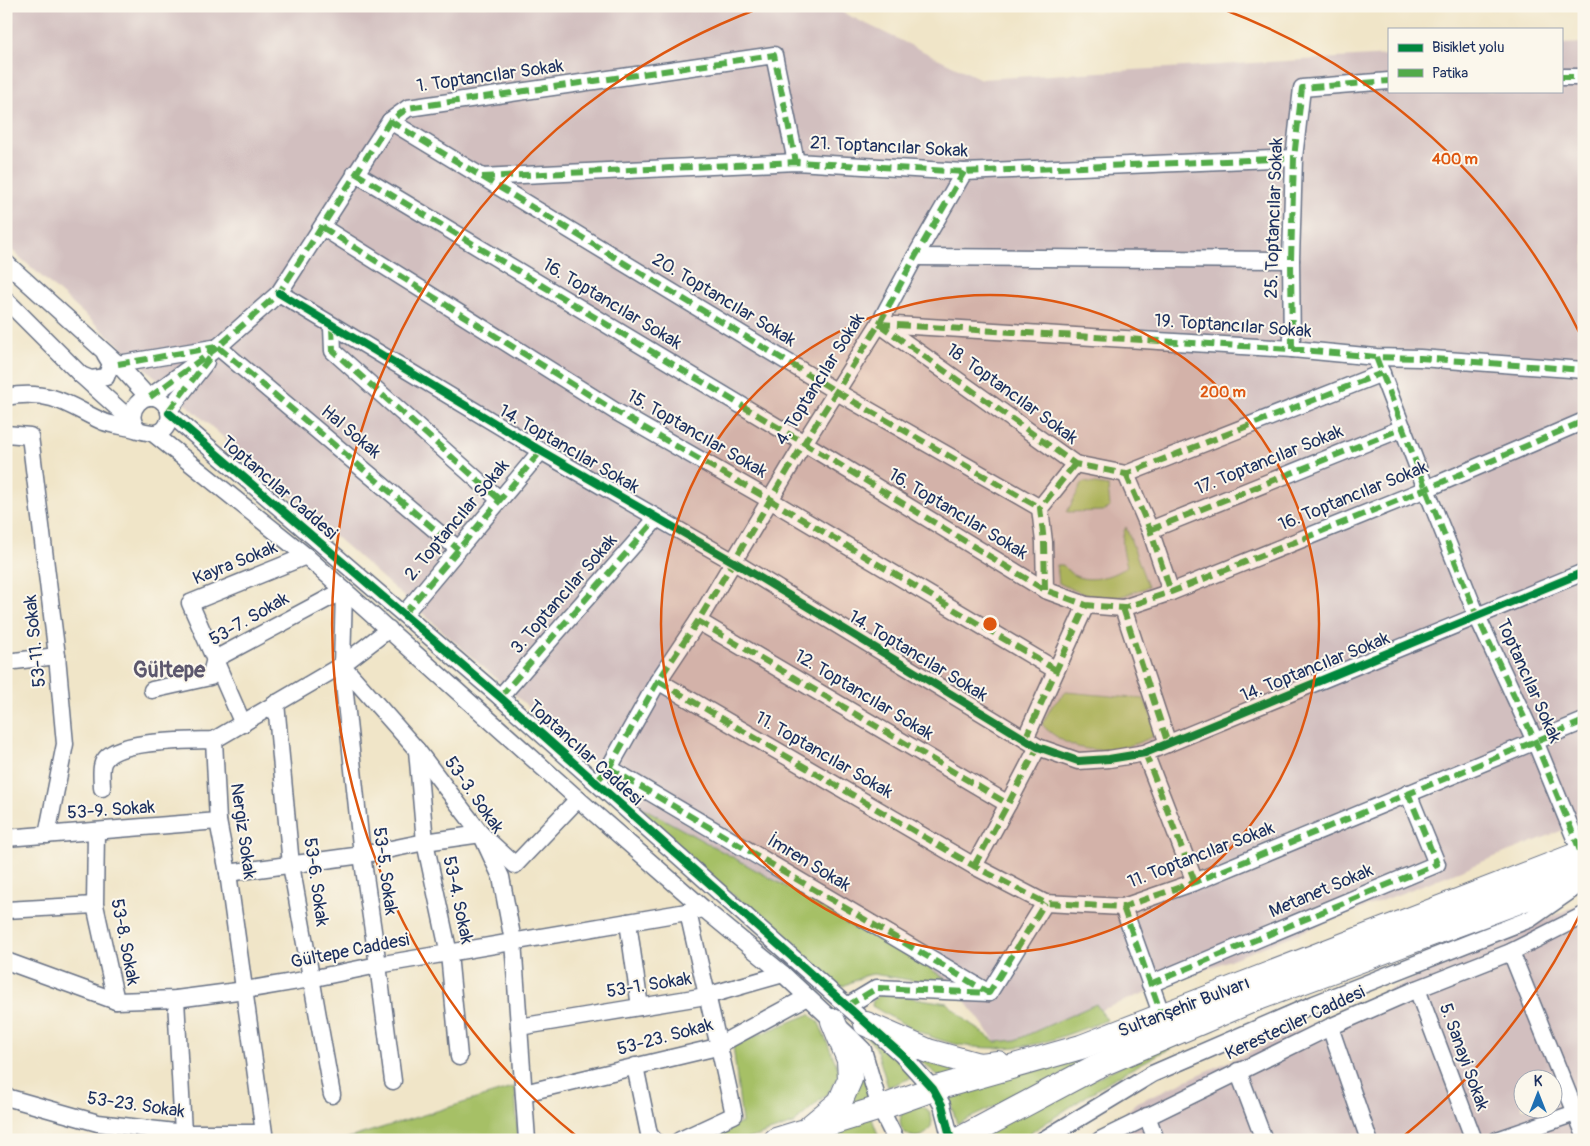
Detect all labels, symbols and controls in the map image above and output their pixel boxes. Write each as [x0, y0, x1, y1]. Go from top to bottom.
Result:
legend [1388, 28, 1562, 92]
text: Bisiklet yolu [1432, 38, 1505, 57]
street label: 1. Toptancılar Sokak [415, 54, 565, 98]
text: Patika [1432, 64, 1468, 83]
street label: 21. Toptancılar Sokak [809, 131, 969, 163]
street label: 25. Toptancılar Sokak [1260, 137, 1288, 299]
text: 400 m [1432, 150, 1478, 169]
street label: 20. Toptancılar Sokak [648, 248, 800, 352]
street label: 16. Toptancılar Sokak [538, 253, 686, 355]
street label: 4. Toptancılar Sokak [770, 308, 870, 449]
street label: 19. Toptancılar Sokak [1154, 309, 1313, 343]
street label: 18. Toptancılar Sokak [942, 338, 1083, 450]
text: 200 m [1200, 383, 1246, 402]
street label: 15. Toptancılar Sokak [623, 385, 772, 484]
street label: 14. Toptancılar Sokak [495, 399, 644, 499]
street label: Hal Sokak [316, 400, 386, 464]
street label: 17. Toptancılar Sokak [1192, 420, 1347, 500]
street label: Toptancılar Caddesi [216, 431, 342, 545]
street label: 2. Toptancılar Sokak [400, 454, 515, 585]
street label: 16. Toptancılar Sokak [1275, 455, 1431, 536]
street label: 16. Toptancılar Sokak [884, 463, 1032, 565]
street label: 3. Toptancılar Sokak [506, 529, 623, 659]
street label: Kayra Sokak [189, 535, 281, 590]
street label: 53-7. Sokak [205, 587, 293, 651]
street label: 53-11. Sokak [19, 593, 51, 688]
street label: 14. Toptancılar Sokak [844, 605, 992, 707]
centre of rings [981, 615, 999, 633]
street label: Toptancılar Sokak [1491, 615, 1567, 747]
street label: 14. Toptancılar Sokak [1237, 626, 1393, 707]
street label: 12. Toptancılar Sokak [790, 644, 938, 746]
district label: Gültepe [133, 656, 206, 684]
street label: Toptancılar Caddesi [523, 695, 647, 811]
street label: 11. Toptancılar Sokak [751, 706, 897, 804]
street label: 53-3. Sokak [439, 752, 509, 838]
street label: Nergiz Sokak [225, 782, 261, 881]
street label: 53-9. Sokak [66, 795, 156, 825]
street label: 11. Toptancılar Sokak [1124, 816, 1278, 894]
street label: 53-5. Sokak [367, 826, 403, 917]
street label: İmren Sokak [763, 829, 855, 897]
street label: 53-6. Sokak [298, 836, 334, 928]
street label: 53-4. Sokak [437, 854, 479, 947]
street label: Metanet Sokak [1266, 859, 1377, 923]
street label: 53-8. Sokak [105, 897, 145, 988]
street label: Gültepe Caddesi [289, 928, 411, 974]
street label: 53-1. Sokak [605, 967, 694, 1003]
street label: Sultanşehir Bulvarı [1115, 971, 1253, 1043]
street label: Keresteciler Caddesi [1221, 980, 1369, 1066]
street label: 5. Sanayi Sokak [1434, 1000, 1494, 1114]
street label: 53-23. Sokak [614, 1013, 716, 1061]
north arrow [1512, 1068, 1562, 1118]
text: K [1534, 1073, 1543, 1090]
street label: 53-23. Sokak [86, 1087, 187, 1123]

